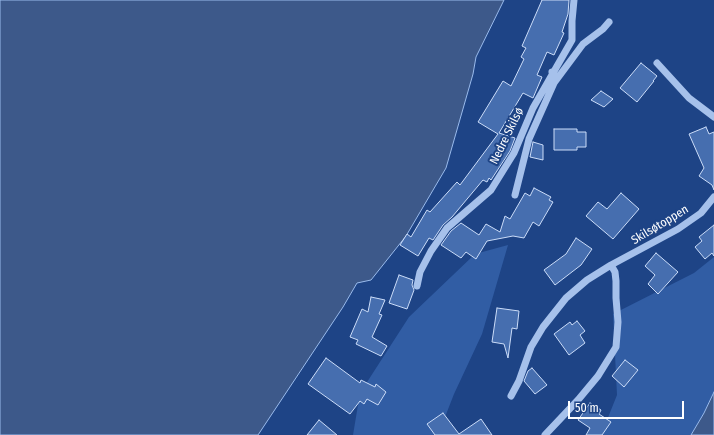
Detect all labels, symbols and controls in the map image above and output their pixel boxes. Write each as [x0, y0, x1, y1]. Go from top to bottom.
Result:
street label: Nedre Skilsø [487, 105, 527, 167]
street label: Skilsøtoppen [629, 202, 691, 248]
scale bar [570, 393, 686, 419]
text: 50 m [575, 401, 599, 415]

